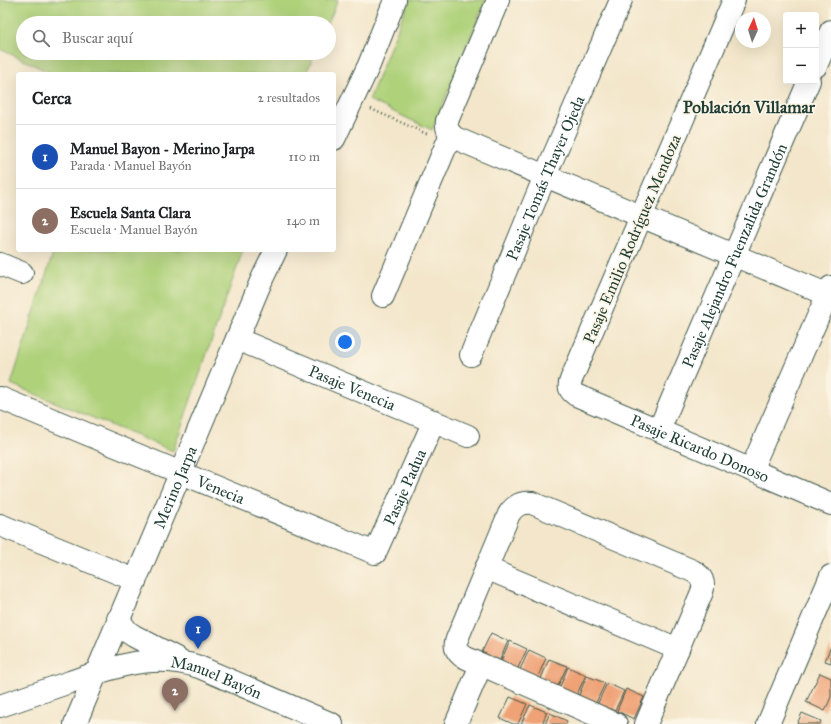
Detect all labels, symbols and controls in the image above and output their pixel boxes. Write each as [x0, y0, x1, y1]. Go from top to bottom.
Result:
north arrow [735, 12, 771, 48]
map controls [783, 12, 819, 84]
button: + [783, 12, 819, 48]
search box [16, 16, 336, 60]
icon: search [30, 27, 52, 49]
text: Buscar aquí [62, 29, 133, 47]
button: − [783, 48, 819, 84]
text: Cerca [32, 88, 71, 109]
text: 2 resultados [257, 90, 320, 106]
street label: Pasaje Tomás Thayer Ojeda [502, 92, 588, 263]
district label: Población Villamar [683, 97, 816, 118]
street label: Pasaje Emilio Rodríguez Mendoza [579, 131, 686, 347]
text: Manuel Bayon - Merino Jarpa [70, 140, 255, 158]
street label: Pasaje Alejandro Fuenzalida Grandón [677, 140, 791, 370]
text: 1 [42, 149, 48, 165]
text: 110 m [288, 149, 320, 165]
text: Parada · Manuel Bayón [70, 158, 192, 174]
text: Escuela Santa Clara [70, 204, 191, 222]
text: 2 [42, 213, 48, 229]
text: 140 m [286, 213, 320, 229]
text: Escuela · Manuel Bayón [70, 222, 197, 238]
your location [335, 332, 355, 352]
street label: Pasaje Venecia [306, 361, 399, 414]
street label: Pasaje Ricardo Donoso [628, 410, 772, 486]
street label: Merino Jarpa [149, 443, 200, 531]
street label: Pasaje Padua [379, 446, 430, 528]
street label: Venecia [193, 471, 248, 508]
pin: 1 [185, 616, 211, 649]
street label: Manuel Bayón [170, 652, 265, 702]
pin: 2 [162, 678, 188, 711]

